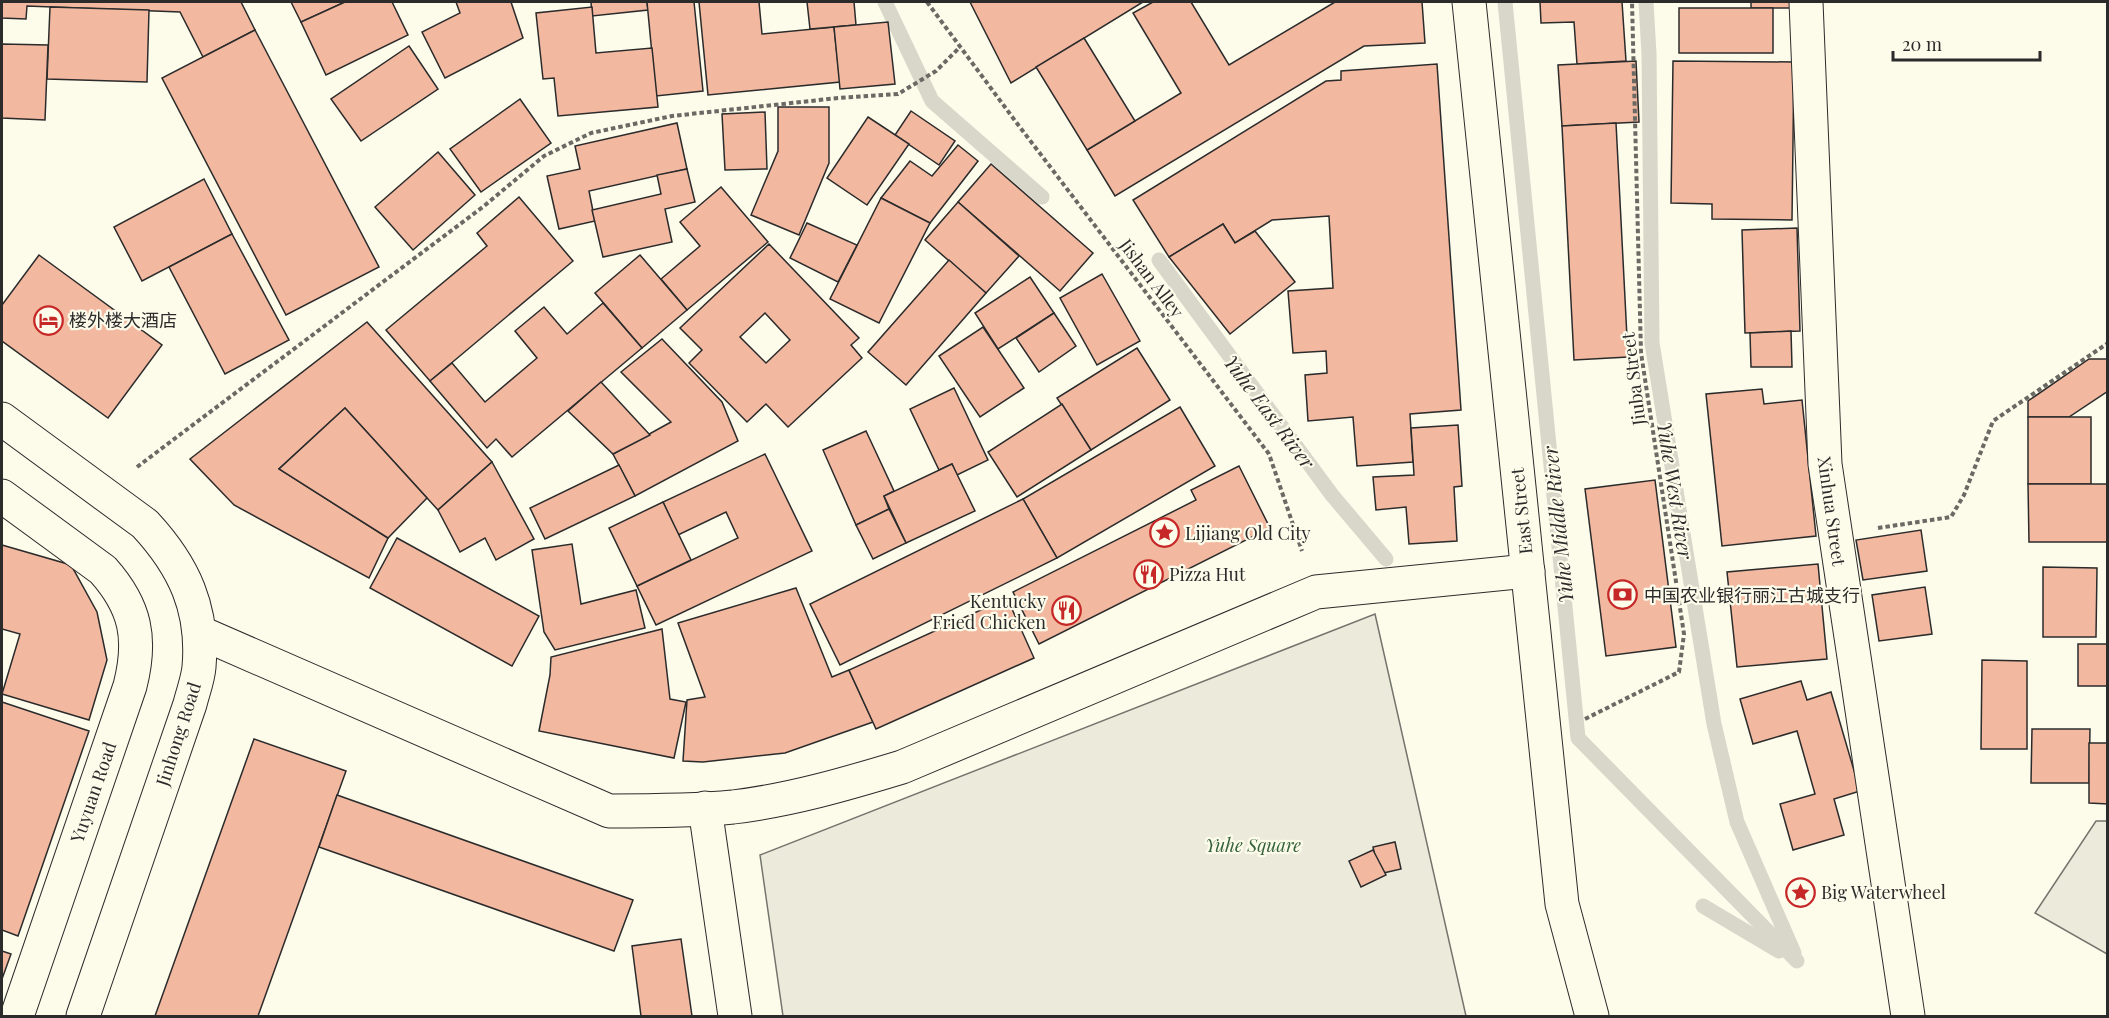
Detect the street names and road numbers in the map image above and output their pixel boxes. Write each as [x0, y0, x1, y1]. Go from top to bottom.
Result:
street label: Jishan Alley [1114, 233, 1189, 322]
street label: Jiuba Street [1615, 331, 1651, 428]
street label: Xinhua Street [1812, 455, 1852, 568]
street label: East Street [1504, 466, 1537, 555]
street label: Jinhong Road [150, 679, 206, 790]
street label: Yuyuan Road [64, 738, 122, 847]

